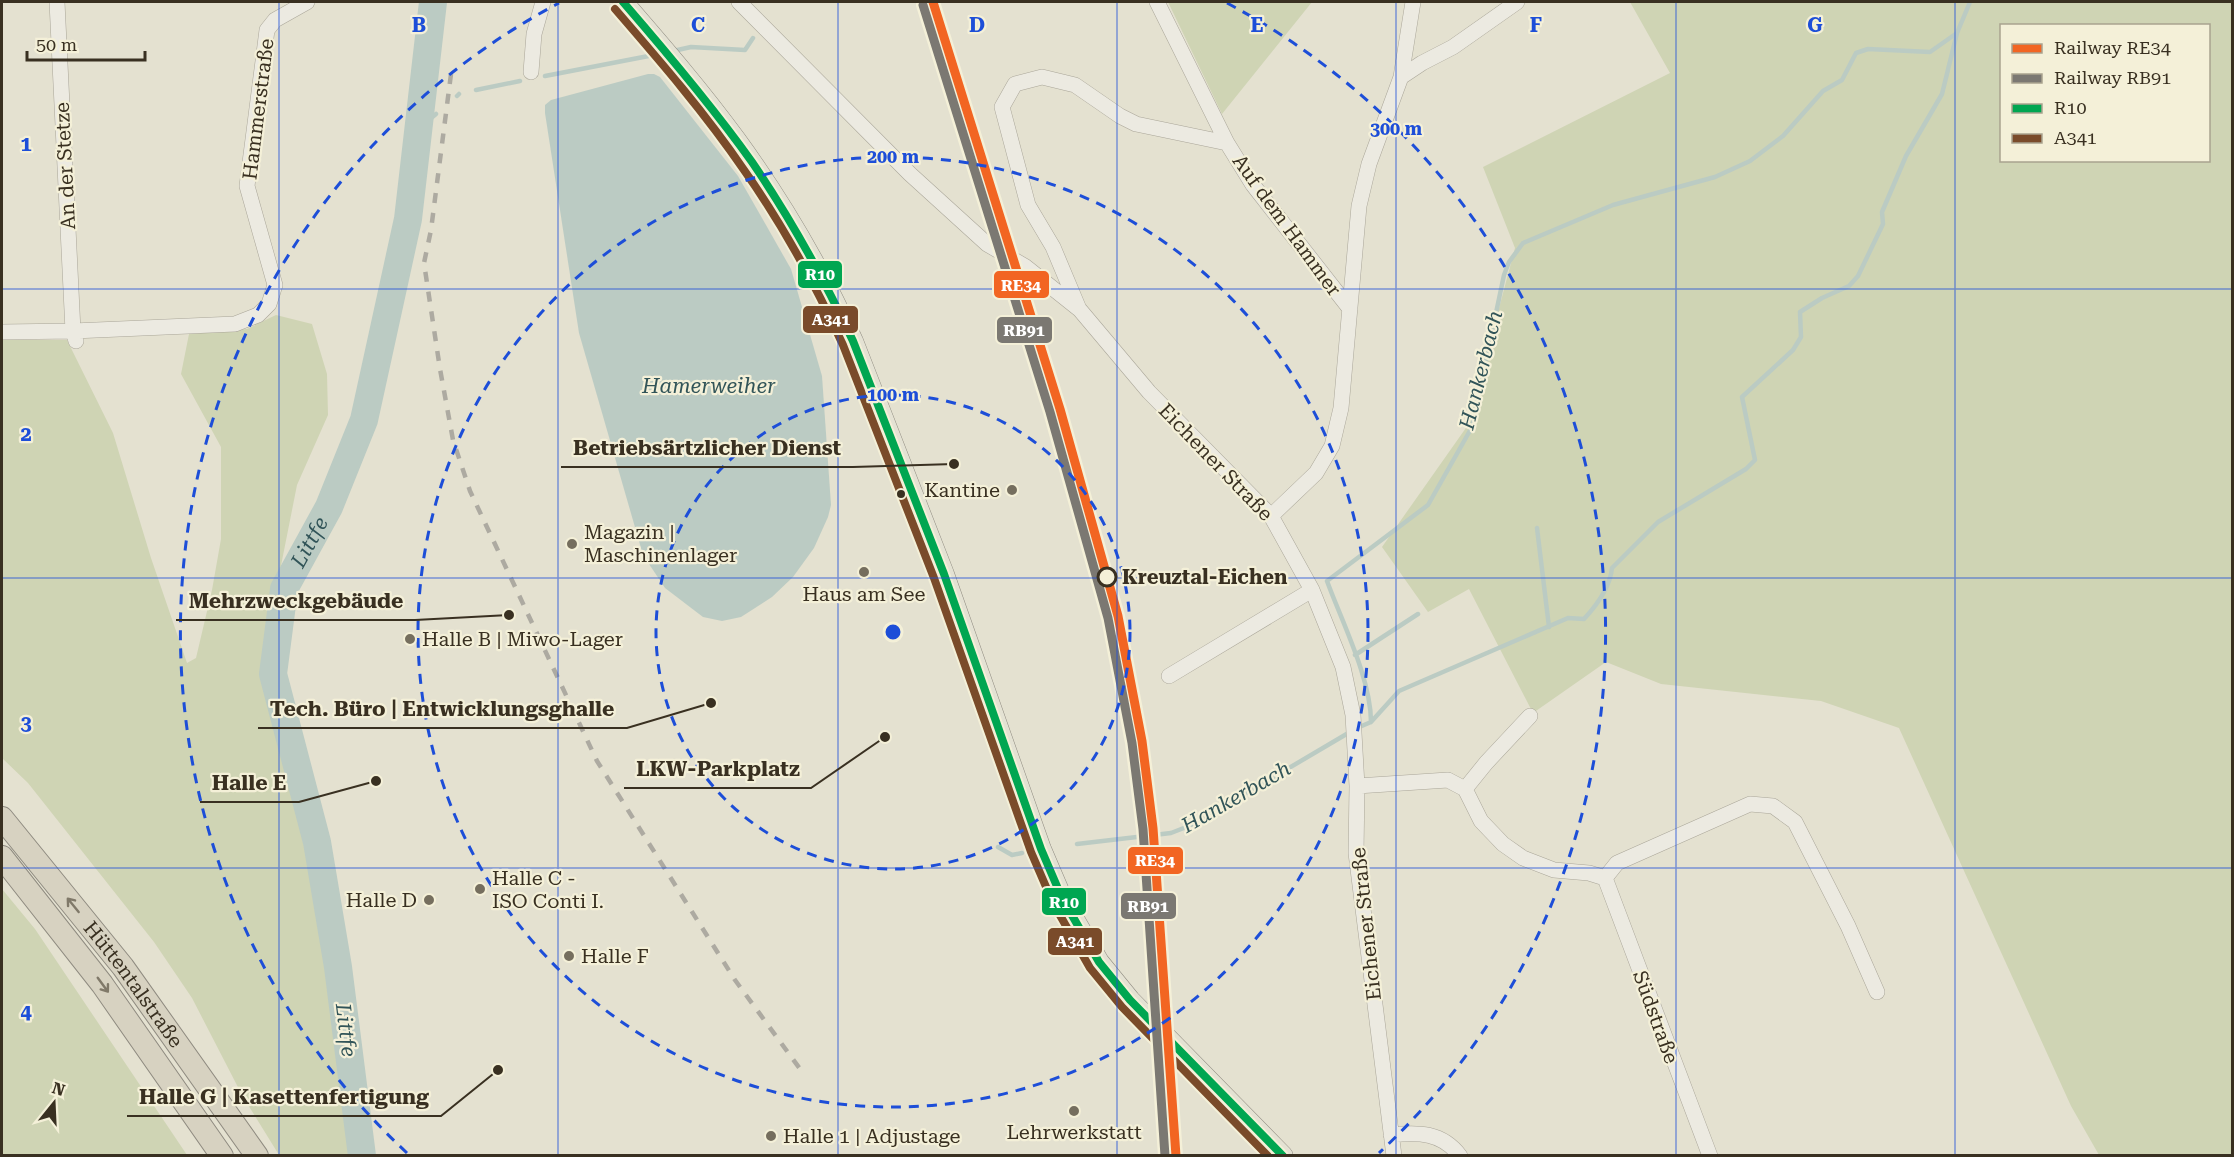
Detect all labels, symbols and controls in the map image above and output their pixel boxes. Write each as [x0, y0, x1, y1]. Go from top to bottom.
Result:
text: B [412, 13, 426, 37]
text: C [691, 13, 705, 37]
text: D [969, 13, 985, 37]
text: E [1251, 13, 1264, 37]
text: F [1530, 13, 1542, 37]
text: G [1807, 13, 1823, 37]
scale bar [27, 24, 146, 62]
legend [2000, 24, 2210, 162]
text: 50 m [36, 34, 77, 55]
street label: Hammerstraße [237, 37, 279, 181]
text: Railway RE34 [2054, 37, 2171, 58]
text: Railway RB91 [2054, 67, 2171, 88]
text: R10 [2054, 97, 2087, 118]
street label: An der Stetze [50, 102, 80, 230]
text: 300 m [1370, 118, 1423, 139]
text: A341 [2054, 127, 2097, 148]
text: 1 [20, 132, 32, 156]
text: 200 m [867, 146, 920, 167]
street label: Auf dem Hammer [1228, 150, 1346, 300]
line badge: R10 [797, 260, 843, 289]
text: R10 [805, 265, 835, 284]
line badge: RE34 [993, 270, 1050, 299]
text: RE34 [1001, 276, 1041, 295]
line badge: A341 [802, 305, 859, 334]
water label: Hankerbach [1454, 308, 1507, 433]
text: A341 [812, 310, 850, 329]
line badge: RB91 [996, 316, 1053, 344]
text: RB91 [1003, 321, 1045, 340]
water label: Hamerweiher [641, 374, 776, 398]
text: 100 m [867, 384, 920, 405]
street label: Eichener Straße [1154, 398, 1278, 526]
text: 2 [20, 422, 32, 446]
callout: Betriebsärtzlicher Dienst [561, 428, 853, 467]
text: Betriebsärtzlicher Dienst [573, 436, 842, 460]
place label: Kantine [924, 478, 1000, 502]
marker: Kantine [1005, 483, 1019, 497]
unlabelled marker [895, 488, 907, 500]
water label: Littfe [286, 513, 333, 572]
place label: Magazin | Maschinenlager [584, 520, 737, 567]
marker: Magazin | Maschinenlager [565, 537, 579, 551]
marker: Haus am See [857, 565, 871, 579]
place label: Kreuztal-Eichen [1122, 565, 1288, 589]
marker: Kreuztal-Eichen [1097, 567, 1117, 587]
callout: Mehrzweckgebäude [176, 581, 415, 620]
place label: Haus am See [802, 582, 926, 606]
text: Mehrzweckgebäude [189, 589, 403, 613]
centre of rings [883, 622, 903, 642]
place label: Halle B | Miwo-Lager [422, 627, 623, 651]
marker: Halle B | Miwo-Lager [403, 632, 417, 646]
callout: Tech. Büro | Entwicklungsghalle [258, 689, 627, 728]
text: Tech. Büro | Entwicklungsghalle [270, 697, 614, 721]
text: 3 [20, 711, 32, 735]
callout: LKW-Parkplatz [624, 749, 811, 788]
water label: Hankerbach [1176, 756, 1295, 838]
text: LKW-Parkplatz [636, 757, 800, 781]
callout: Halle E [200, 763, 299, 802]
text: Halle E [212, 771, 286, 795]
line badge: RE34 [1127, 846, 1184, 875]
street label: Eichener Straße [1346, 846, 1386, 1002]
text: RE34 [1135, 851, 1175, 870]
place label: Halle C - ISO Conti I. [492, 866, 604, 913]
marker: Halle C - ISO Conti I. [473, 882, 487, 896]
line badge: R10 [1041, 887, 1087, 916]
place label: Halle D [346, 888, 417, 912]
line badge: RB91 [1120, 892, 1177, 920]
marker: Halle D [422, 893, 436, 907]
text: R10 [1049, 893, 1079, 912]
text: RB91 [1127, 897, 1169, 916]
one-way arrow [67, 898, 80, 914]
street label: Hüttentalstraße [79, 916, 188, 1052]
line badge: A341 [1047, 927, 1103, 956]
text: A341 [1056, 932, 1094, 951]
place label: Halle F [581, 944, 649, 968]
marker: Halle F [562, 949, 576, 963]
street label: Südstraße [1628, 967, 1684, 1067]
one-way arrow [97, 977, 109, 993]
text: 4 [20, 1000, 32, 1024]
water label: Littfe [331, 1001, 361, 1058]
north arrow [24, 1073, 84, 1133]
callout: Halle G | Kasettenfertigung [127, 1077, 441, 1116]
text: N [50, 1078, 67, 1100]
text: Halle G | Kasettenfertigung [139, 1085, 429, 1109]
marker: Lehrwerkstatt [1067, 1104, 1081, 1118]
place label: Lehrwerkstatt [1006, 1120, 1142, 1144]
place label: Halle 1 | Adjustage [783, 1124, 960, 1148]
marker: Halle 1 | Adjustage [764, 1129, 778, 1143]

